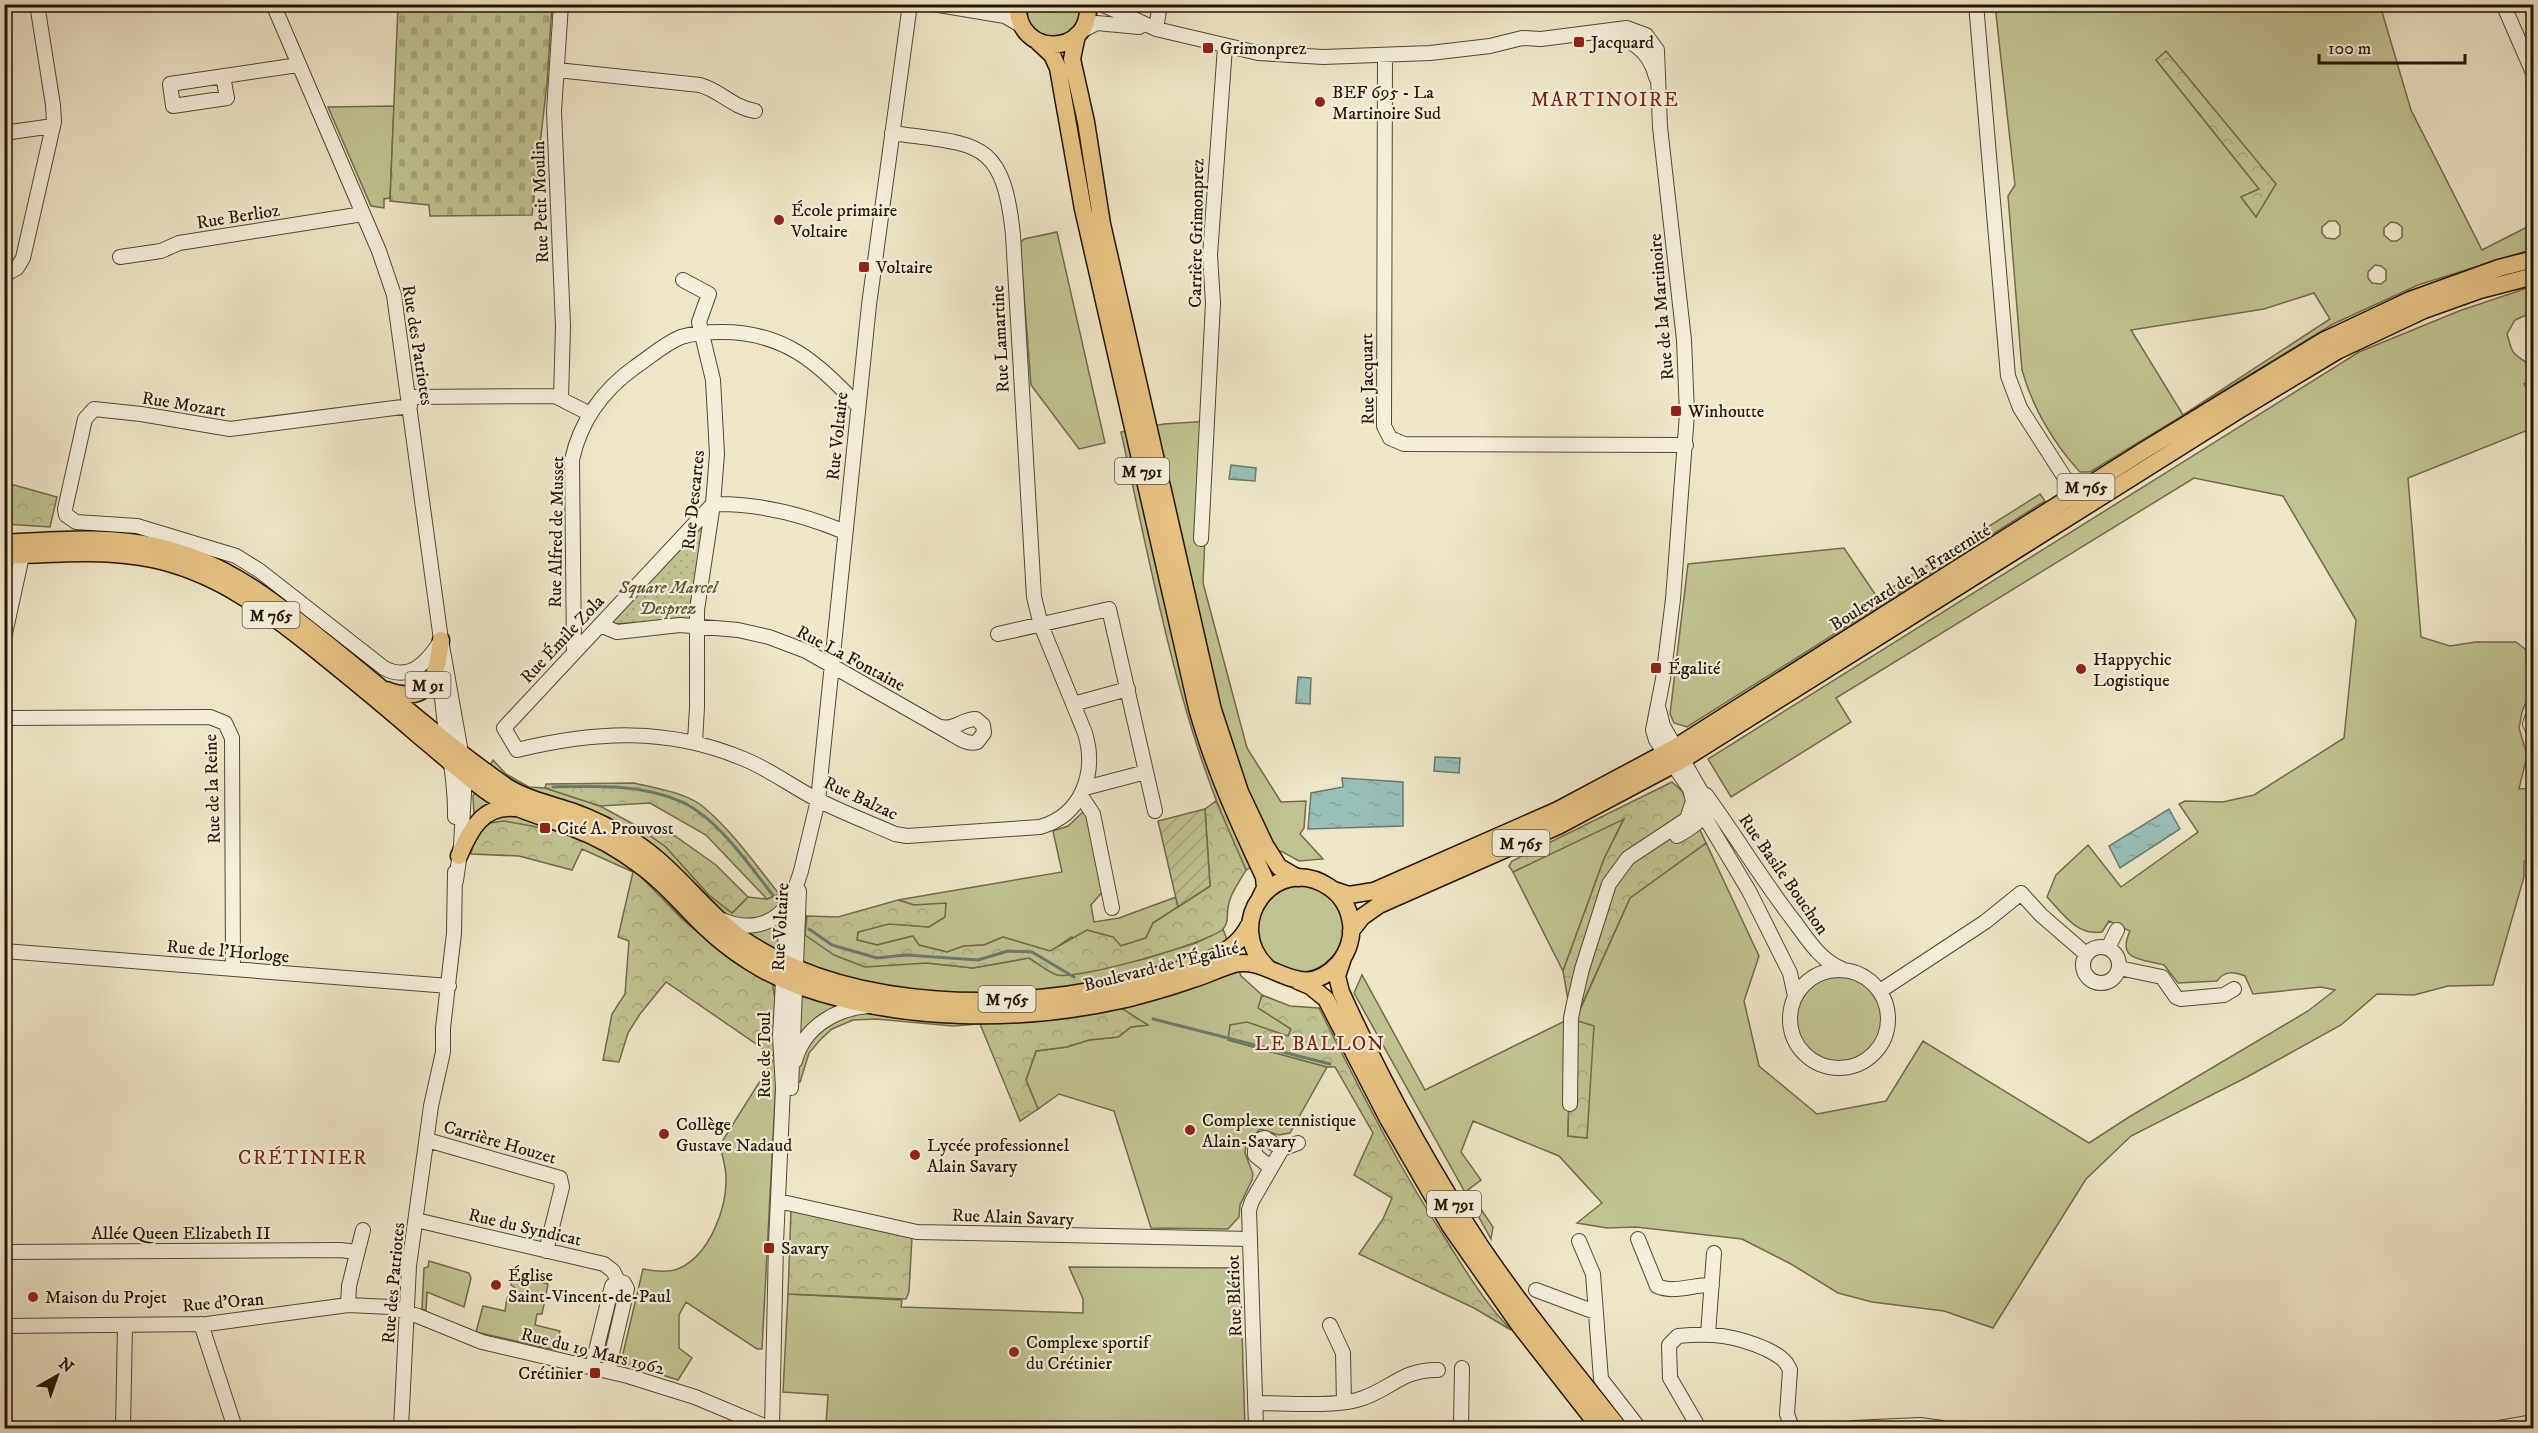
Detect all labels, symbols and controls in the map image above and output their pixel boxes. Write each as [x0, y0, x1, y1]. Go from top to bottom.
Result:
scale bar [2319, 27, 2464, 65]
place label: Jacquard [1589, 32, 1654, 54]
marker: Jacquard [1572, 35, 1586, 49]
place label: Grimonprez [1220, 38, 1307, 60]
text: 100 m [2328, 38, 2371, 60]
marker: Grimonprez [1201, 41, 1215, 55]
place label: BEF 695 - La Martinoire Sud [1332, 82, 1441, 125]
district label: MARTINOIRE [1531, 88, 1679, 113]
marker: BEF 695 - La Martinoire Sud [1313, 95, 1327, 109]
street label: Rue Petit Moulin [528, 140, 554, 264]
street label: Carrière Grimonprez [1185, 158, 1209, 308]
street label: Rue Berlioz [195, 200, 282, 234]
place label: École primaire Voltaire [790, 200, 897, 243]
marker: École primaire Voltaire [772, 213, 786, 227]
street label: Rue de la Martinoire [1645, 233, 1679, 381]
place label: Voltaire [875, 257, 933, 279]
marker: Voltaire [857, 260, 871, 274]
street label: Rue des Patriotes [397, 283, 437, 407]
street label: Rue Lamartine [987, 285, 1015, 393]
street label: Rue Jacquart [1356, 333, 1380, 425]
street label: Rue Mozart [140, 387, 228, 423]
street label: Rue Voltaire [822, 391, 854, 481]
place label: Winhoutte [1687, 401, 1764, 423]
marker: Winhoutte [1669, 404, 1683, 418]
street label: Rue Descartes [678, 449, 710, 551]
street label: Rue Alfred de Musset [545, 456, 569, 608]
road number: M 791 [1115, 458, 1169, 484]
road number: M 765 [2058, 474, 2114, 500]
street label: Boulevard de la Fraternité [1826, 519, 1995, 636]
park label: Square Marcel Desprez [618, 577, 720, 620]
street label: Rue Émile Zola [516, 591, 609, 688]
road number: M 765 [242, 602, 300, 628]
street label: Rue La Fontaine [792, 621, 909, 697]
place label: Happychic Logistique [2093, 649, 2172, 692]
place label: Égalité [1668, 658, 1721, 680]
marker: Égalité [1649, 661, 1663, 675]
marker: Happychic Logistique [2074, 662, 2088, 676]
road number: M 91 [406, 672, 450, 698]
street label: Rue de la Reine [200, 734, 226, 844]
street label: Rue Balzac [820, 772, 902, 826]
street label: Rue Basile Bouchon [1733, 810, 1833, 940]
place label: Cité A. Prouvost [557, 818, 674, 840]
marker: Cité A. Prouvost [538, 821, 552, 835]
road number: M 765 [1492, 830, 1550, 856]
street label: Rue Voltaire [768, 882, 794, 972]
street label: Rue de l'Horloge [166, 936, 290, 968]
street label: Boulevard de l'Égalité [1081, 937, 1242, 997]
road number: M 765 [978, 986, 1036, 1012]
street label: Rue de Toul [754, 1011, 776, 1098]
district label: LE BALLON [1255, 1032, 1385, 1057]
place label: Complexe tennistique Alain-Savary [1202, 1110, 1356, 1153]
place label: Collège Gustave Nadaud [676, 1114, 792, 1157]
street label: Carrière Houzet [441, 1116, 559, 1170]
marker: Complexe tennistique Alain-Savary [1183, 1123, 1197, 1137]
marker: Collège Gustave Nadaud [657, 1127, 671, 1141]
place label: Lycée professionnel Alain Savary [927, 1135, 1070, 1178]
district label: CRÉTINIER [238, 1146, 368, 1171]
marker: Lycée professionnel Alain Savary [908, 1148, 922, 1162]
road number: M 791 [1427, 1191, 1481, 1217]
street label: Rue du Syndicat [466, 1204, 584, 1252]
street label: Rue Alain Savary [952, 1205, 1075, 1231]
street label: Rue des Patriotes [378, 1222, 410, 1345]
street label: Allée Queen Elizabeth II [91, 1223, 271, 1245]
place label: Savary [781, 1238, 829, 1260]
marker: Savary [762, 1241, 776, 1255]
street label: Rue Blériot [1223, 1254, 1247, 1337]
place label: Église Saint-Vincent-de-Paul [508, 1265, 671, 1308]
marker: Église Saint-Vincent-de-Paul [489, 1278, 503, 1292]
place label: Maison du Projet [45, 1287, 167, 1309]
street label: Rue d'Oran [181, 1288, 266, 1318]
marker: Maison du Projet [26, 1290, 40, 1304]
street label: Rue du 19 Mars 1962 [519, 1323, 667, 1381]
place label: Complexe sportif du Crétinier [1026, 1332, 1152, 1375]
marker: Complexe sportif du Crétinier [1007, 1345, 1021, 1359]
north arrow [27, 1346, 87, 1406]
text: N [55, 1353, 77, 1377]
place label: Crétinier [518, 1363, 583, 1385]
marker: Crétinier [588, 1366, 602, 1380]

